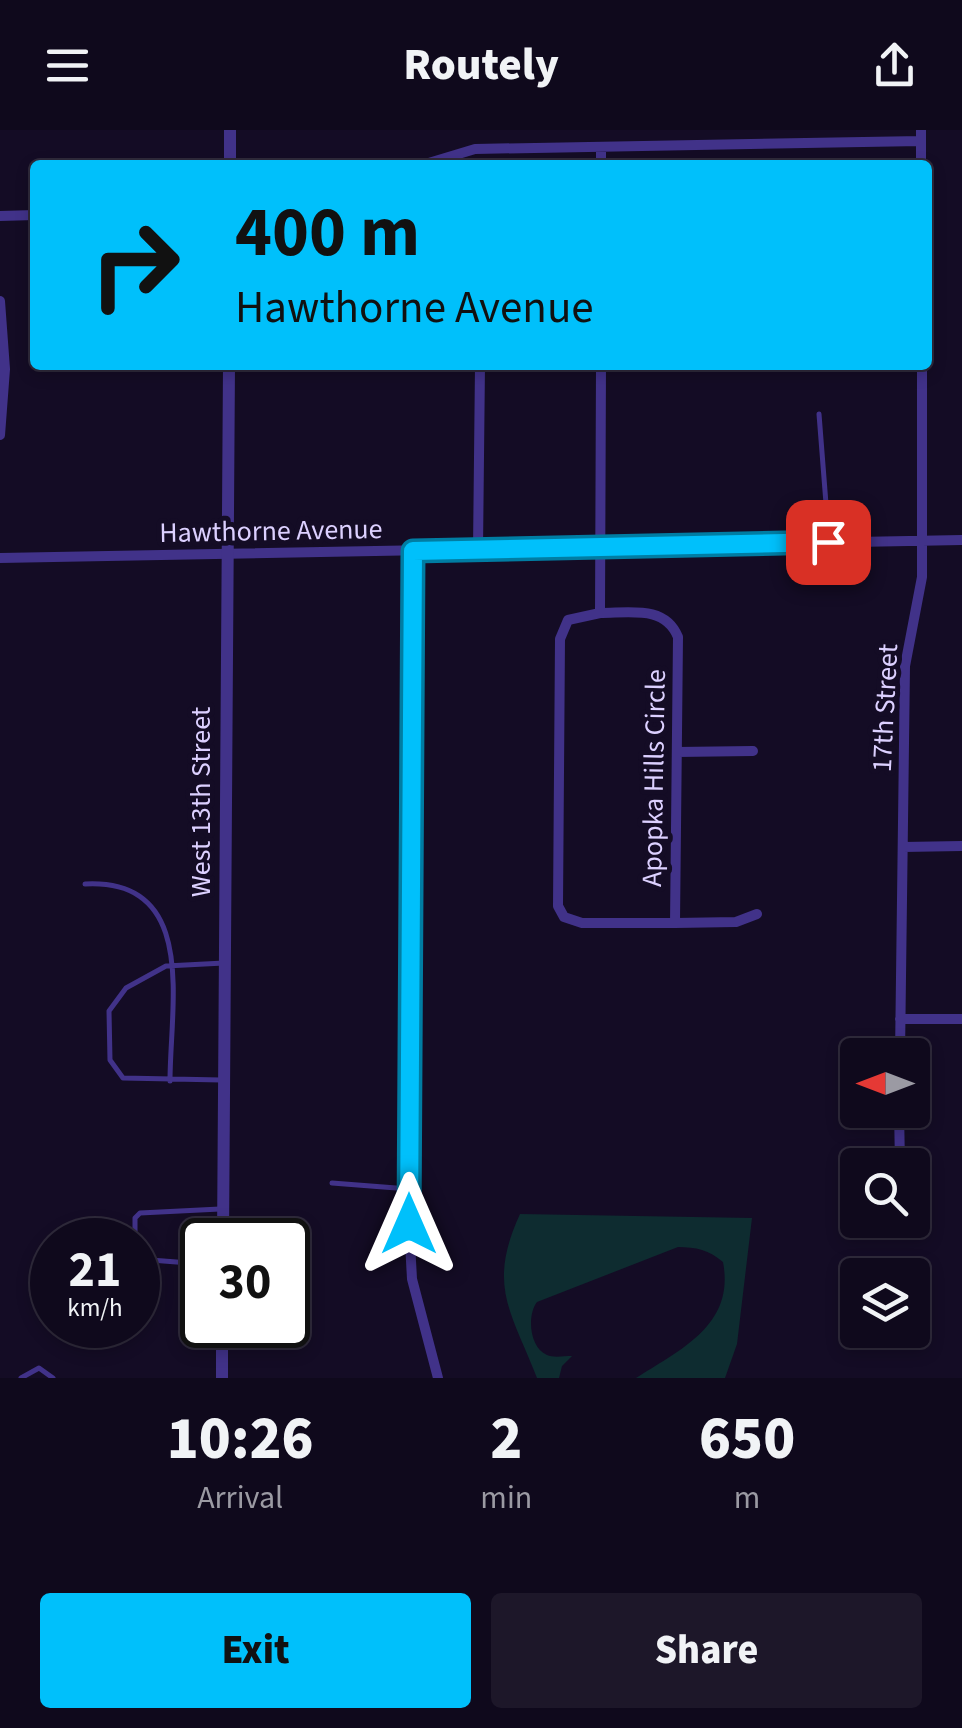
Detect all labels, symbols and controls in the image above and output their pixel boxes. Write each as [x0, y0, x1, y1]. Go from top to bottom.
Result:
text: Routely [403, 33, 559, 97]
icon: menu [40, 38, 95, 93]
icon: share [867, 38, 922, 93]
text: 400 m [235, 183, 420, 283]
icon: right [70, 200, 200, 330]
text: Hawthorne Avenue [235, 276, 594, 340]
pin [786, 500, 871, 585]
street label: Hawthorne Avenue [159, 509, 383, 553]
icon: arrive [801, 515, 856, 570]
street label: 17th Street [862, 642, 908, 773]
street label: Apopka Hills Circle [632, 669, 676, 887]
street label: West 13th Street [181, 706, 221, 897]
north arrow [840, 1038, 930, 1128]
map controls [840, 1038, 930, 1348]
button: search [840, 1148, 930, 1238]
position arrow [357, 1172, 461, 1276]
speed limit sign: 30 [180, 1218, 310, 1348]
text: 21 [69, 1235, 121, 1306]
button: layers [840, 1258, 930, 1348]
text: km/h [67, 1290, 123, 1326]
text: 10:26 [167, 1397, 314, 1482]
text: 2 [490, 1397, 522, 1482]
text: 650 [699, 1397, 795, 1482]
text: Arrival [197, 1475, 283, 1521]
text: min [480, 1475, 532, 1521]
text: m [734, 1475, 760, 1521]
button: Exit [40, 1593, 471, 1708]
button: Share [491, 1593, 922, 1708]

